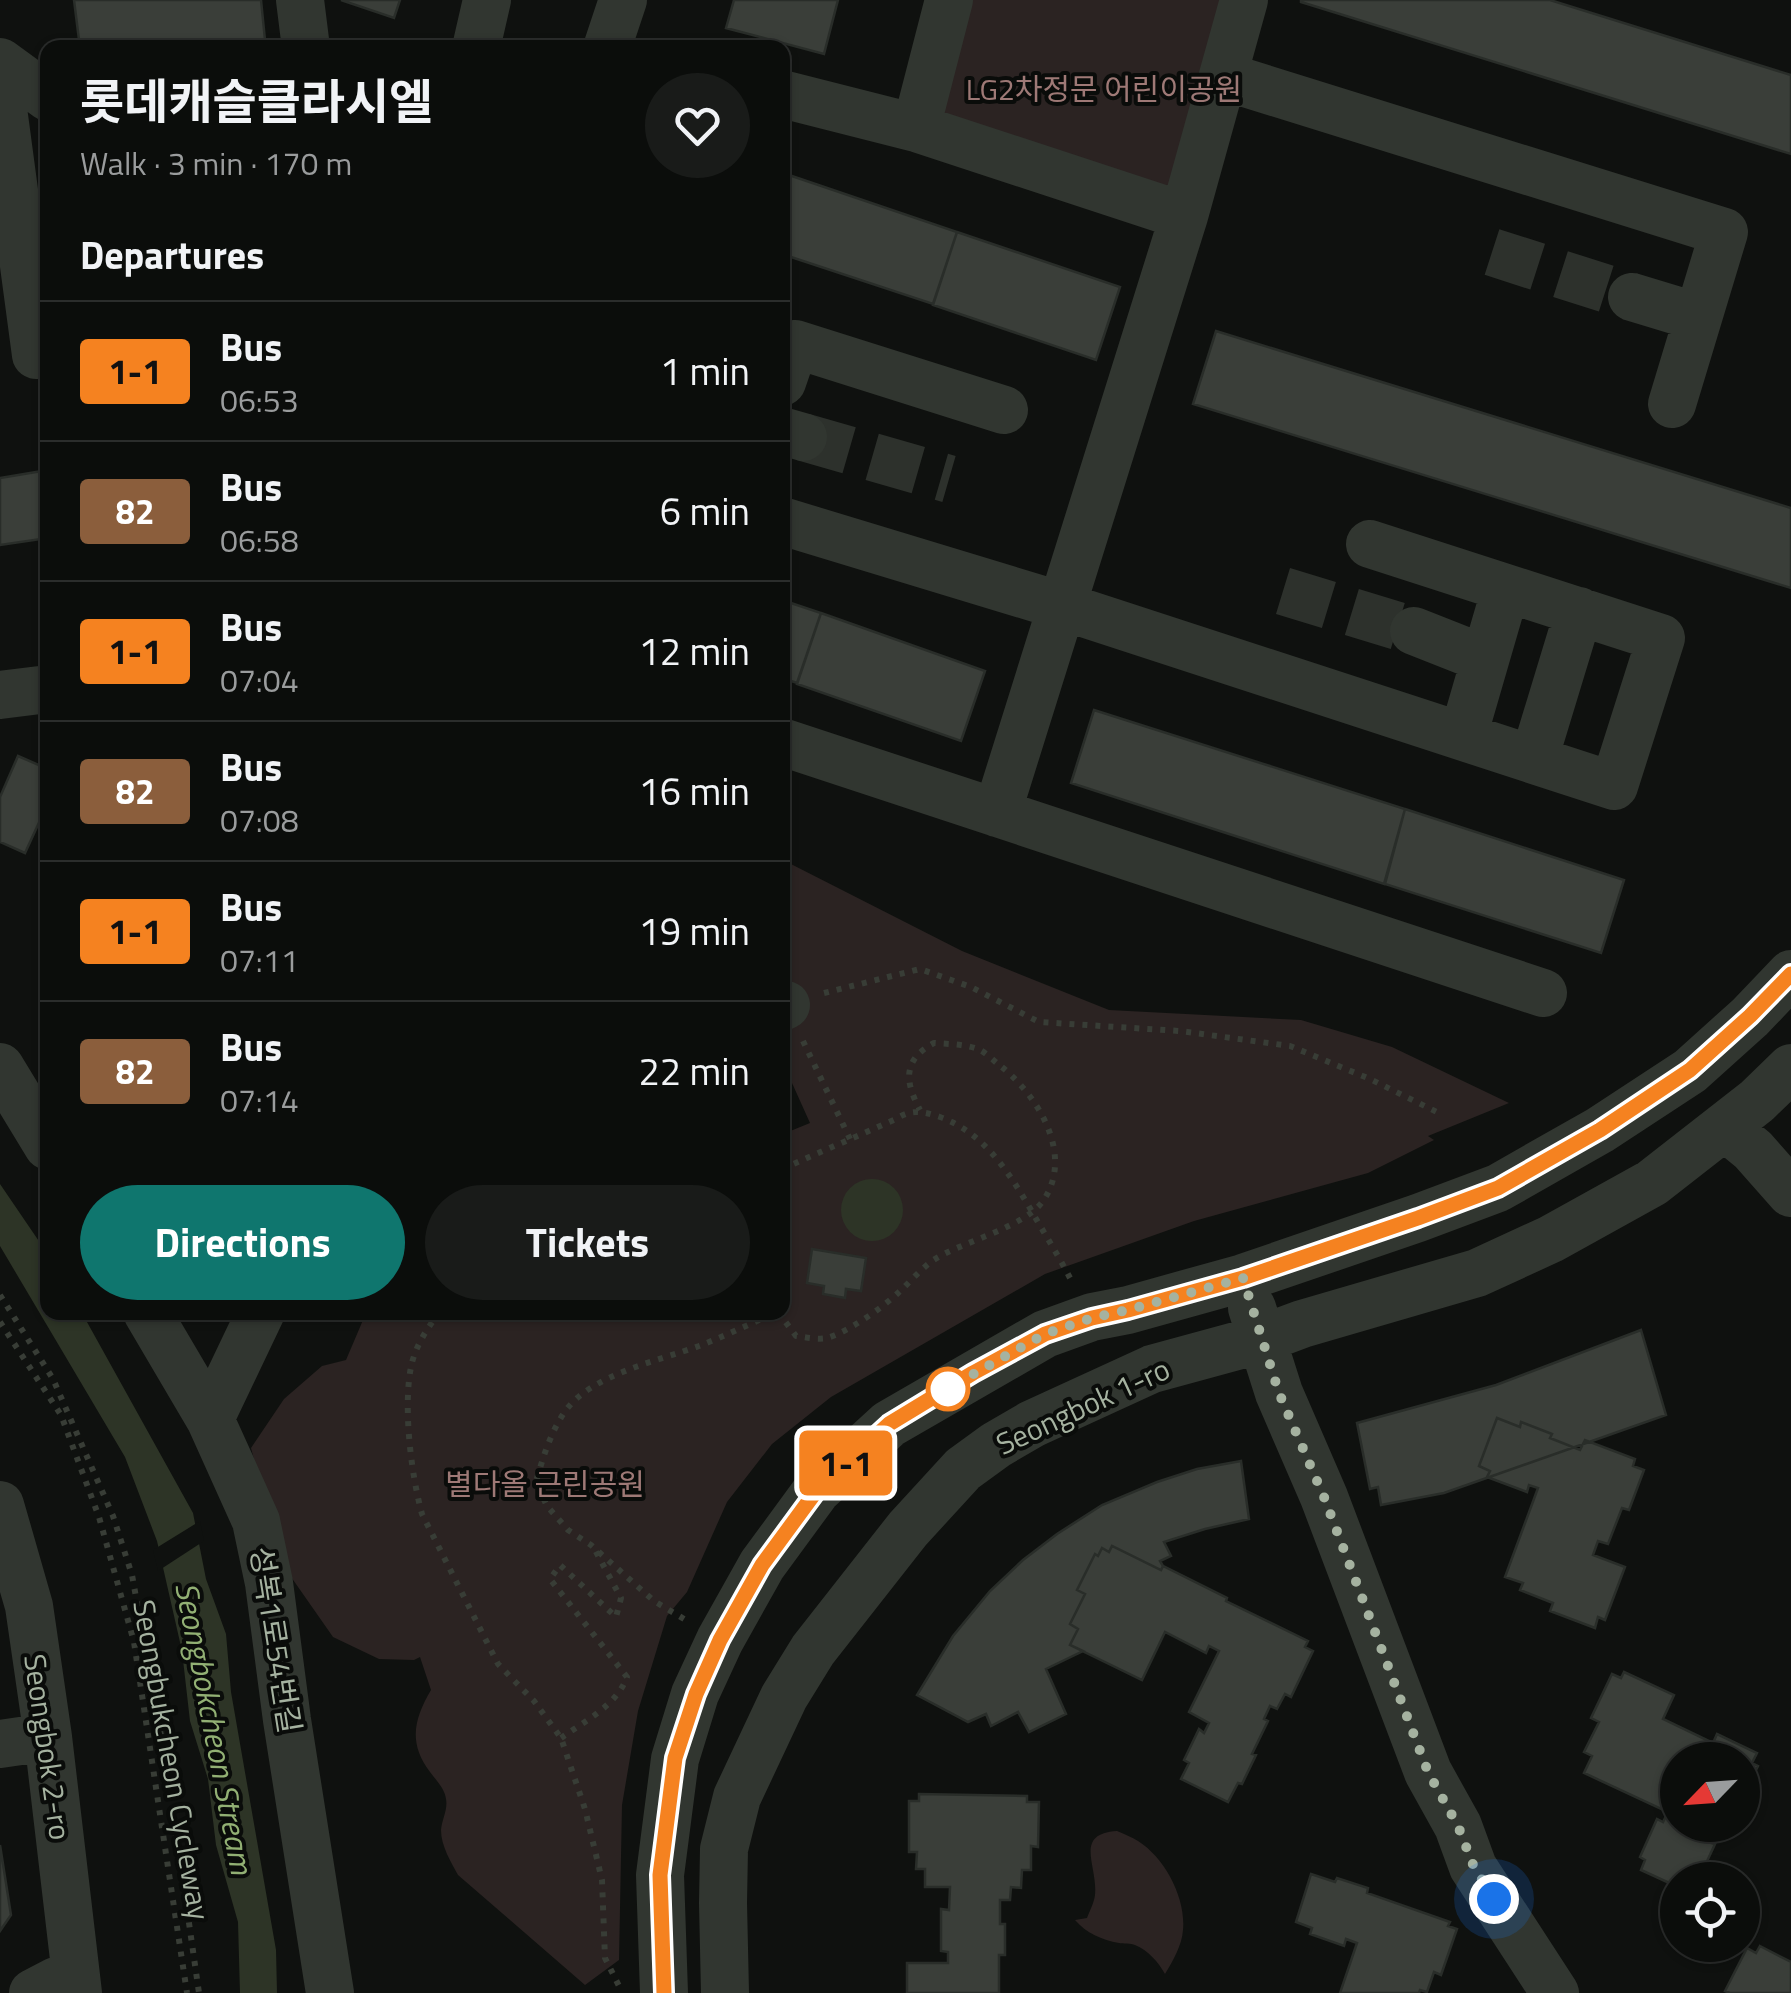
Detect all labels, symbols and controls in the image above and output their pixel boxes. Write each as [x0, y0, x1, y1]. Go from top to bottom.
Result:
text: 롯데캐슬클라시엘 [80, 65, 433, 138]
park label: LG2차정문 어린이공원 [966, 66, 1242, 112]
button: heart [645, 73, 750, 178]
text: Walk · 3 min · 170 m [80, 139, 352, 187]
text: Departures [80, 226, 264, 284]
text: Bus [220, 318, 282, 376]
text: 1 min [660, 342, 750, 400]
text: 1-1 [108, 344, 162, 398]
text: 06:53 [220, 376, 299, 424]
text: Bus [220, 458, 282, 516]
text: 6 min [660, 482, 750, 540]
text: 82 [115, 484, 155, 538]
text: 06:58 [220, 516, 299, 564]
text: Bus [220, 598, 282, 656]
text: 12 min [639, 622, 750, 680]
text: 1-1 [108, 624, 162, 678]
text: 07:04 [220, 656, 299, 704]
text: Bus [220, 738, 282, 796]
text: 16 min [639, 762, 750, 820]
text: 82 [115, 764, 155, 818]
text: 07:08 [220, 796, 299, 844]
text: Bus [220, 878, 282, 936]
text: 19 min [639, 902, 750, 960]
text: 1-1 [108, 904, 162, 958]
text: 07:11 [220, 936, 299, 984]
text: Bus [220, 1018, 282, 1076]
text: 22 min [639, 1042, 750, 1100]
text: 82 [115, 1044, 155, 1098]
text: 07:14 [220, 1076, 299, 1124]
button: Directions [80, 1185, 405, 1300]
button: Tickets [425, 1185, 750, 1300]
street label: Seongbok 1-ro [988, 1346, 1177, 1467]
unlabelled marker [927, 1368, 969, 1410]
line badge: 1-1 [788, 1430, 904, 1496]
text: 1-1 [819, 1436, 873, 1490]
park label: 별다올 근린공원 [445, 1461, 645, 1507]
street label: 성복1로54번길 [239, 1543, 313, 1736]
water label: Seongbokcheon Stream [163, 1578, 267, 1879]
street label: Seongbukcheon Cycleway [121, 1596, 223, 1924]
street label: Seongbok 2-ro [12, 1651, 84, 1843]
north arrow [1660, 1742, 1760, 1842]
map controls [1660, 1742, 1760, 1962]
button: locate [1660, 1862, 1760, 1962]
your location [1469, 1874, 1519, 1924]

